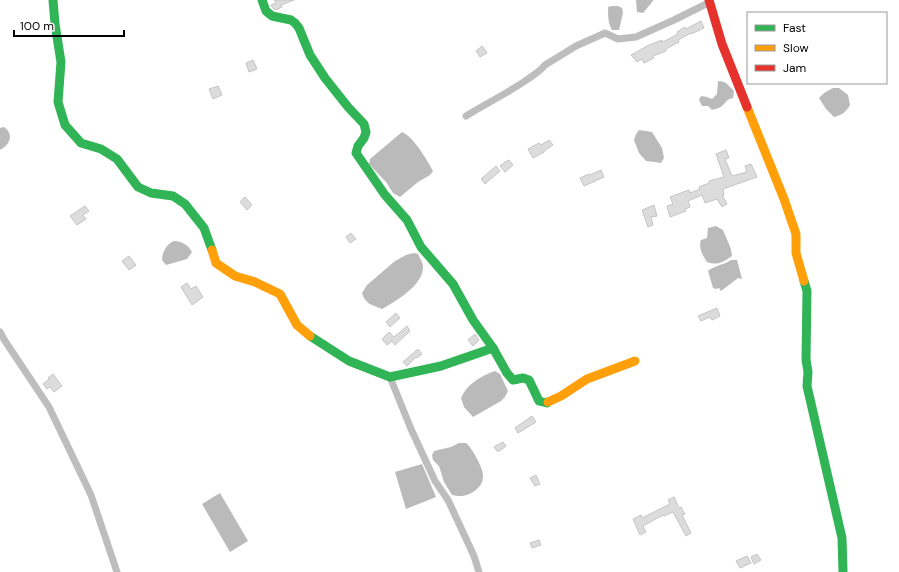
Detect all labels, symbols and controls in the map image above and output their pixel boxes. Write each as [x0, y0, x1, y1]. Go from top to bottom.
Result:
scale bar [14, 12, 124, 38]
legend [747, 12, 887, 84]
text: 100 m [20, 18, 54, 34]
text: Fast [783, 20, 806, 36]
text: Slow [783, 40, 809, 56]
text: Jam [783, 60, 806, 76]

